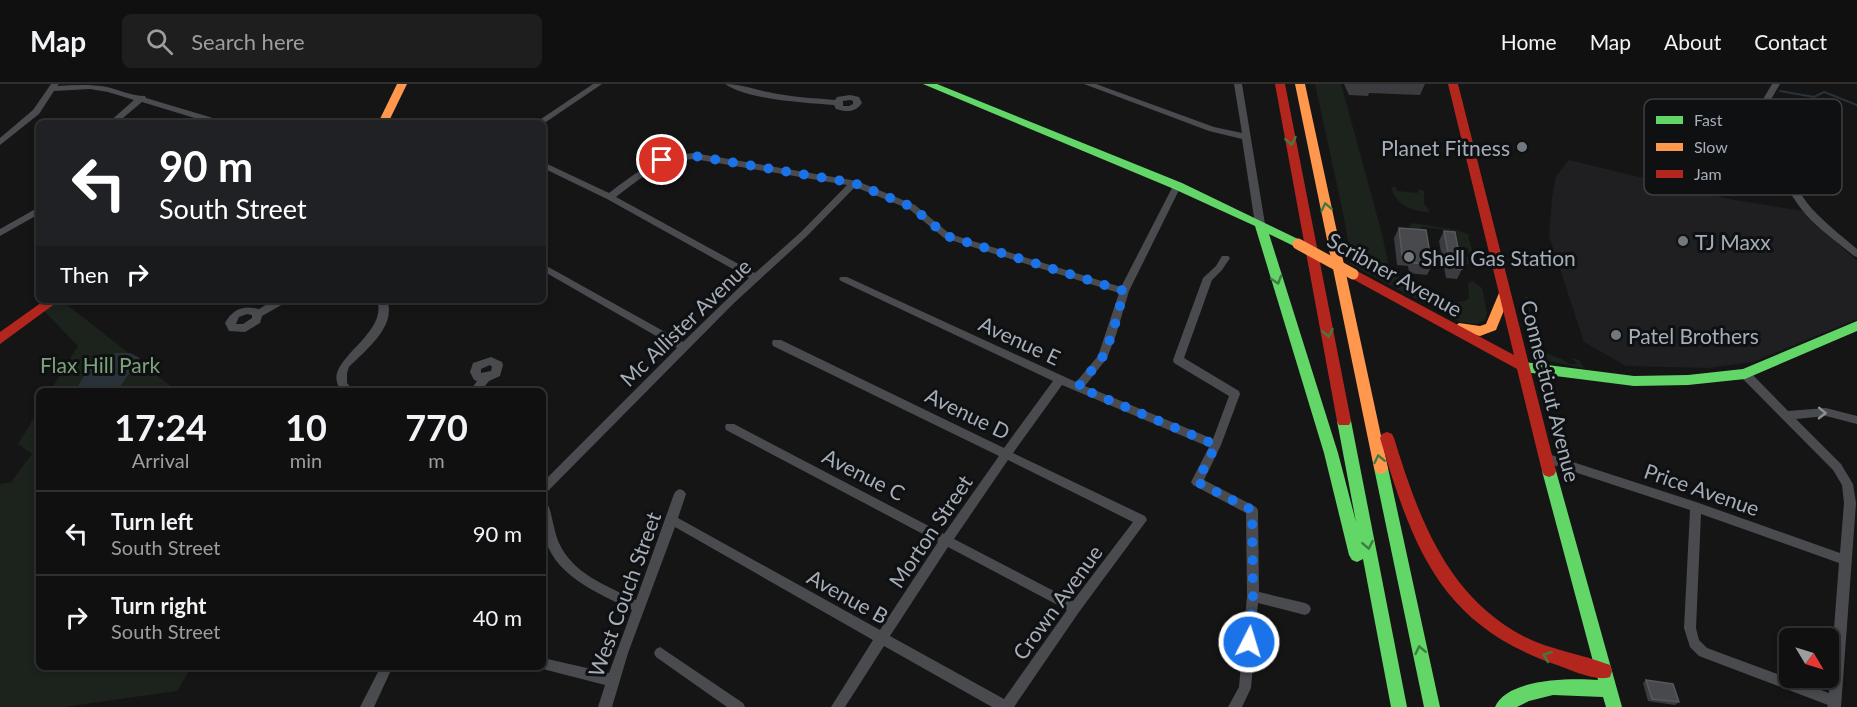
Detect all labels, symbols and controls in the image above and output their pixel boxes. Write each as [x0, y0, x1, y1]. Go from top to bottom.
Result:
search box [122, 14, 542, 68]
text: Map [30, 24, 86, 58]
icon: search [143, 25, 176, 58]
text: Search here [191, 28, 305, 55]
text: Home [1501, 29, 1557, 54]
text: Map [1590, 29, 1631, 54]
text: About [1664, 29, 1721, 54]
text: Contact [1754, 29, 1827, 54]
legend [1644, 99, 1842, 195]
text: Fast [1694, 110, 1723, 129]
pin [636, 134, 687, 185]
place label: Planet Fitness [1381, 135, 1510, 160]
one-way arrow [1285, 137, 1297, 146]
text: Slow [1694, 137, 1728, 156]
marker: Planet Fitness [1515, 140, 1529, 154]
text: 90 m [159, 141, 253, 191]
icon: arrive [645, 143, 678, 176]
icon: left [60, 144, 138, 222]
text: Jam [1694, 164, 1722, 183]
text: South Street [159, 192, 307, 225]
one-way arrow [1320, 202, 1333, 212]
street label: Scribner Avenue [1323, 227, 1467, 321]
place label: TJ Maxx [1695, 229, 1771, 254]
marker: TJ Maxx [1676, 234, 1690, 248]
place label: Shell Gas Station [1421, 245, 1576, 270]
marker: Shell Gas Station [1402, 250, 1416, 264]
street label: Mc Allister Avenue [614, 253, 756, 391]
icon: right [121, 258, 154, 291]
text: Then [60, 261, 109, 288]
one-way arrow [1270, 274, 1282, 285]
street label: Connecticut Avenue [1516, 297, 1586, 485]
street label: Avenue E [975, 310, 1065, 370]
place label: Patel Brothers [1628, 323, 1759, 348]
one-way arrow [1321, 328, 1334, 338]
marker: Patel Brothers [1609, 328, 1623, 342]
park label: Flax Hill Park [40, 352, 160, 377]
street label: Avenue D [922, 382, 1014, 444]
text: 17:24 [114, 405, 207, 449]
text: 10 [285, 405, 327, 449]
text: 770 [405, 405, 468, 449]
one-way arrow [1817, 407, 1826, 419]
street label: Avenue C [819, 443, 909, 505]
text: Arrival [132, 448, 189, 472]
text: min [290, 448, 322, 472]
text: m [428, 448, 445, 472]
one-way arrow [1373, 454, 1386, 464]
street label: Price Avenue [1641, 458, 1763, 520]
street label: Morton Street [883, 470, 977, 592]
text: Turn left [111, 508, 193, 535]
street label: West Couch Street [583, 508, 666, 680]
icon: left [60, 517, 93, 550]
text: 90 m [473, 520, 522, 547]
text: South Street [111, 535, 220, 559]
street label: Crown Avenue [1007, 540, 1107, 664]
one-way arrow [1361, 540, 1374, 550]
street label: Avenue B [803, 564, 893, 628]
text: Turn right [111, 592, 206, 619]
icon: right [60, 601, 93, 634]
text: 40 m [473, 604, 522, 631]
position arrow [1217, 610, 1281, 674]
text: South Street [111, 619, 220, 643]
north arrow [1779, 628, 1839, 688]
map controls [1779, 628, 1839, 688]
one-way arrow [1414, 645, 1427, 655]
one-way arrow [1542, 651, 1553, 663]

